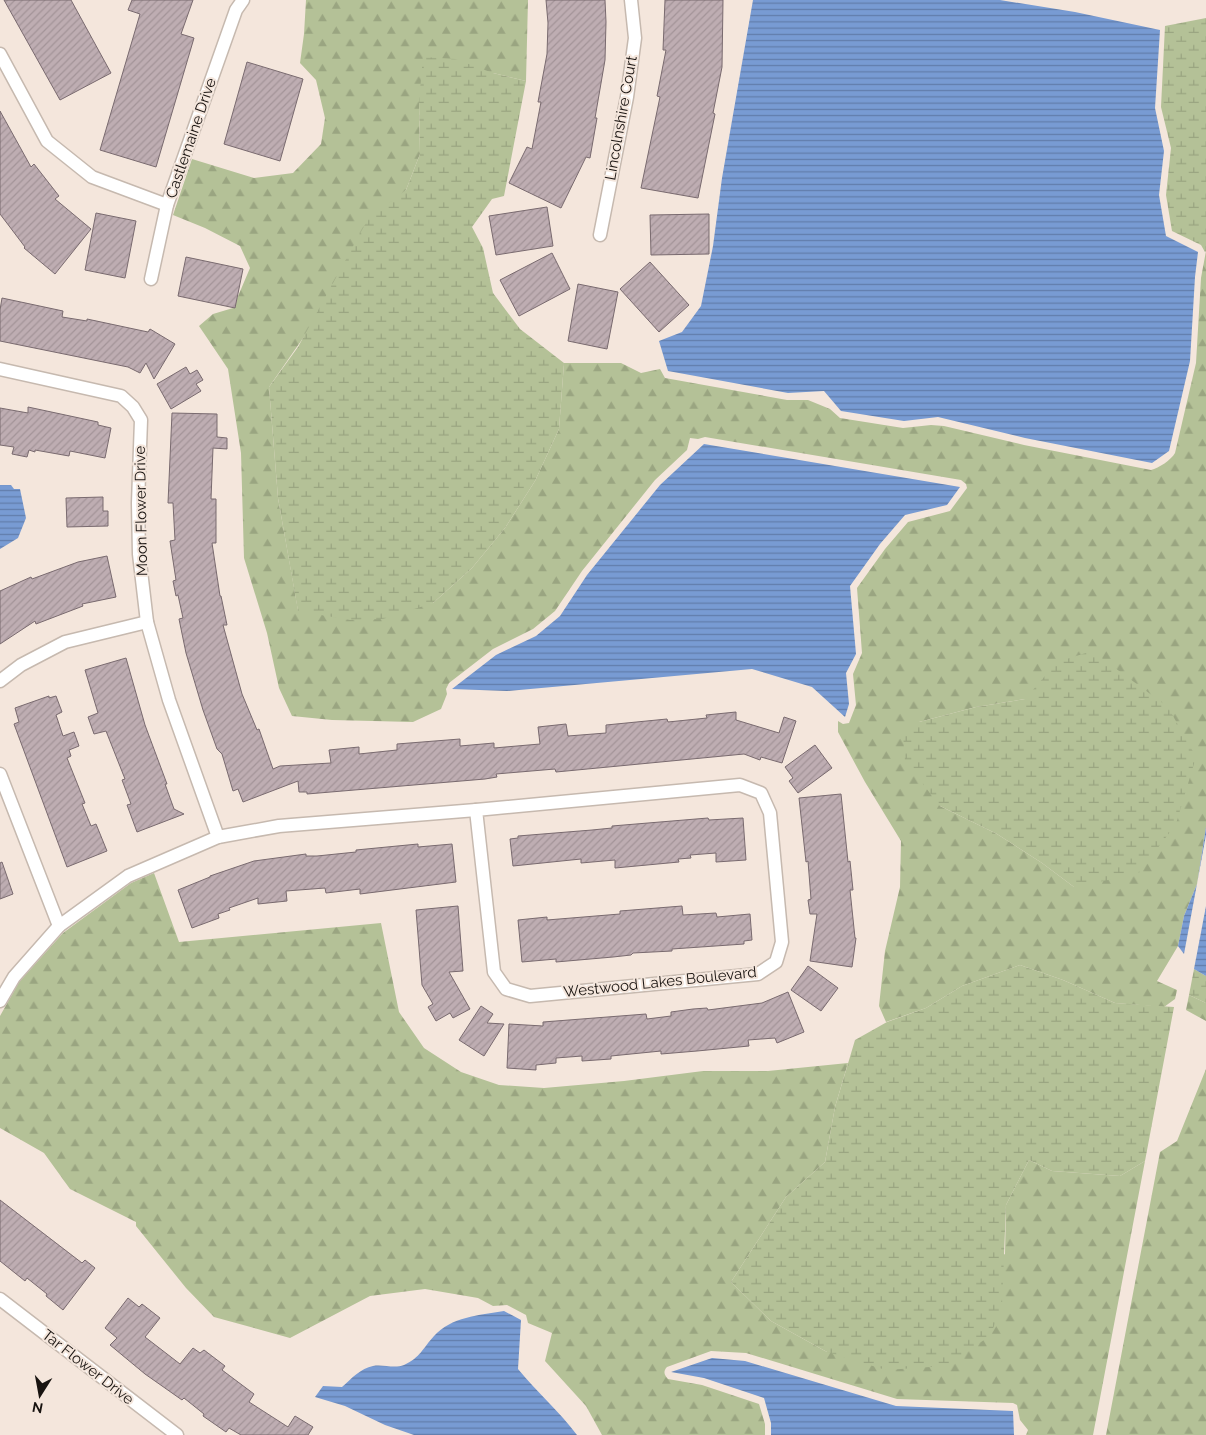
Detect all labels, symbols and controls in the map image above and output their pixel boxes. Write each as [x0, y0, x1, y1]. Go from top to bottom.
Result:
street label: Lincolnshire Court [601, 54, 641, 182]
street label: Castlemaine Drive [162, 75, 220, 201]
street label: Moon Flower Drive [131, 446, 151, 576]
street label: Westwood Lakes Boulevard [563, 963, 757, 1001]
street label: Tar Flower Drive [39, 1326, 138, 1408]
north arrow [15, 1370, 65, 1420]
text: N [31, 1399, 44, 1417]

